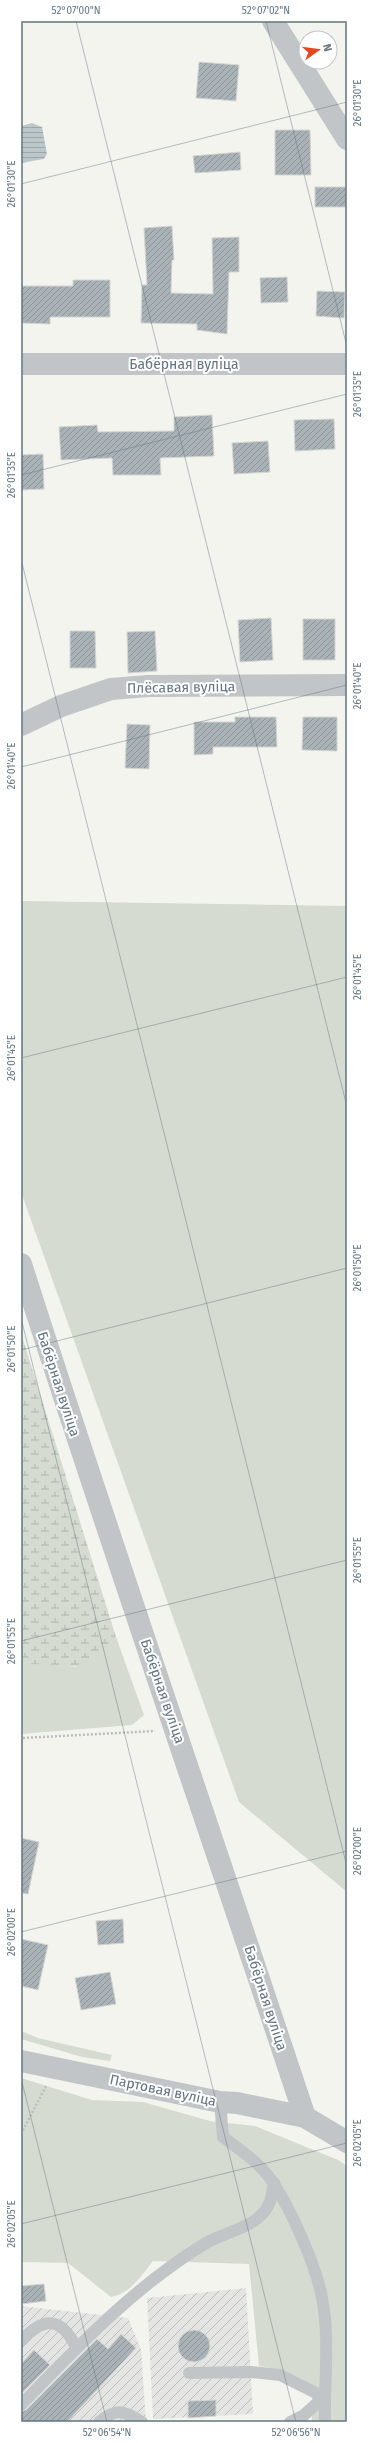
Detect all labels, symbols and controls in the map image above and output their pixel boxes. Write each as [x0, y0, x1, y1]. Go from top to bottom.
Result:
text: 52°07'00"N [52, 5, 100, 17]
text: 52°07'02"N [242, 5, 290, 17]
north arrow [298, 30, 338, 70]
text: N [320, 43, 334, 53]
text: 26°01'30"E [352, 79, 364, 127]
text: 26°01'30"E [6, 160, 18, 208]
street label: Бабёрная вуліца [129, 356, 239, 373]
text: 26°01'35"E [352, 371, 364, 417]
text: 26°01'35"E [6, 452, 18, 498]
text: 26°01'40"E [352, 663, 364, 710]
street label: Плёсавая вуліца [127, 678, 235, 697]
text: 26°01'40"E [6, 743, 18, 790]
text: 26°01'45"E [352, 954, 364, 1000]
text: 26°01'45"E [6, 1035, 18, 1081]
text: 26°01'50"E [352, 1244, 364, 1292]
text: 26°01'50"E [6, 1325, 18, 1373]
street label: Бабёрная вуліца [34, 1330, 84, 1439]
text: 26°01'55"E [352, 1537, 364, 1583]
text: 26°01'55"E [6, 1618, 18, 1664]
street label: Бабёрная вуліца [137, 1637, 188, 1746]
text: 26°02'00"E [352, 1827, 364, 1875]
text: 26°02'00"E [6, 1908, 18, 1956]
street label: Бабёрная вуліца [241, 1944, 291, 2053]
street label: Партовая вуліца [108, 2071, 218, 2110]
text: 26°02'05"E [352, 2119, 364, 2167]
text: 26°02'05"E [6, 2200, 18, 2248]
text: 52°06'54"N [83, 2427, 131, 2439]
text: 52°06'56"N [272, 2427, 320, 2439]

